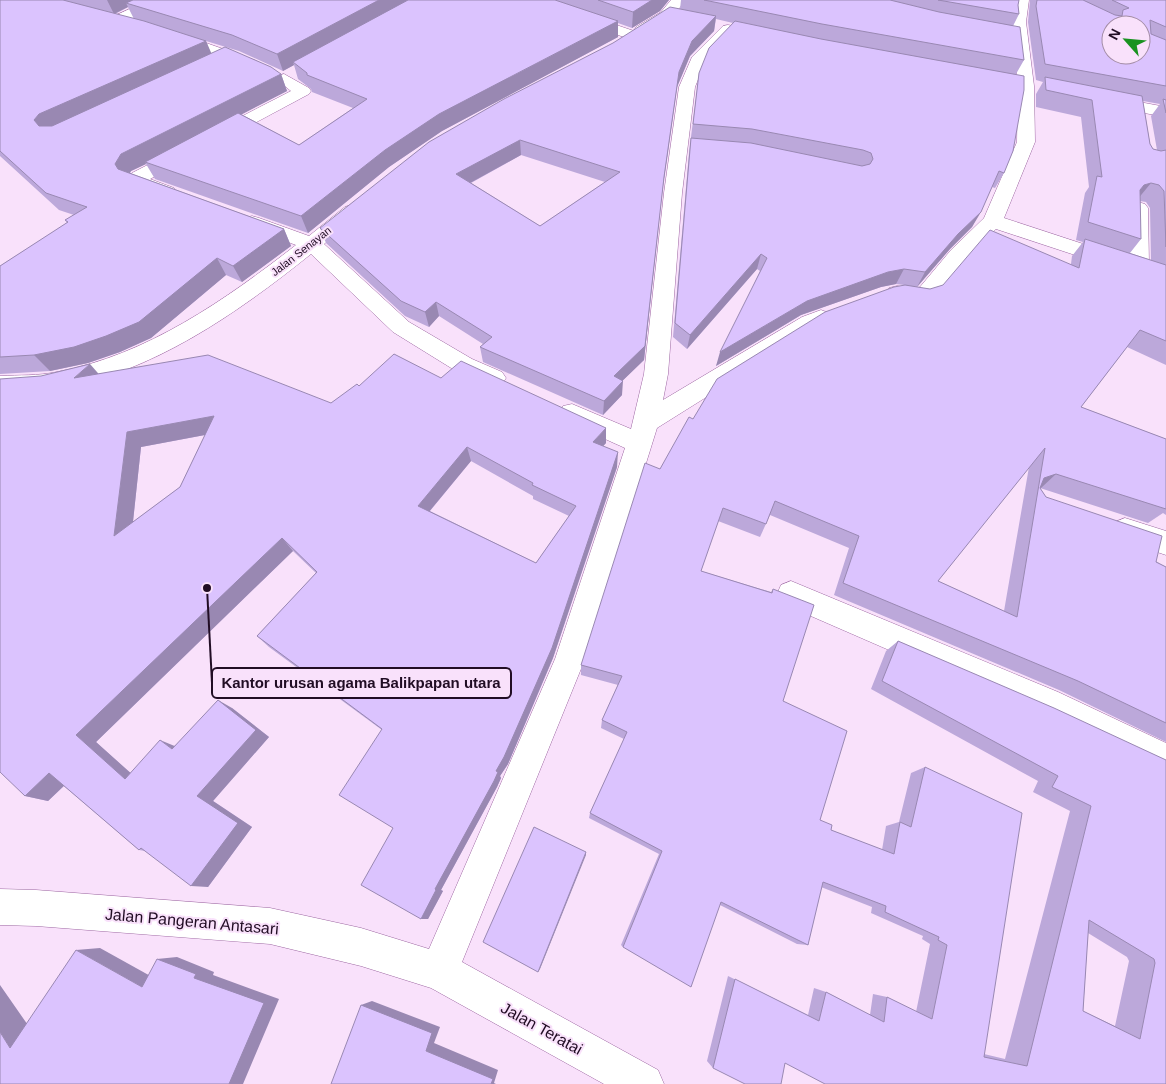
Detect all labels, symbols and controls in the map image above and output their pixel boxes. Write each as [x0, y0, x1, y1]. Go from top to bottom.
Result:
north arrow [1101, 15, 1151, 65]
text: N [1105, 26, 1124, 42]
street label: Jalan Senayan [269, 224, 333, 278]
callout: Kantor urusan agama Balikpapan utara [212, 668, 511, 698]
text: Kantor urusan agama Balikpapan utara [221, 674, 501, 691]
street label: Jalan Pangeran Antasari [104, 905, 280, 938]
street label: Jalan Teratai [498, 999, 585, 1058]

